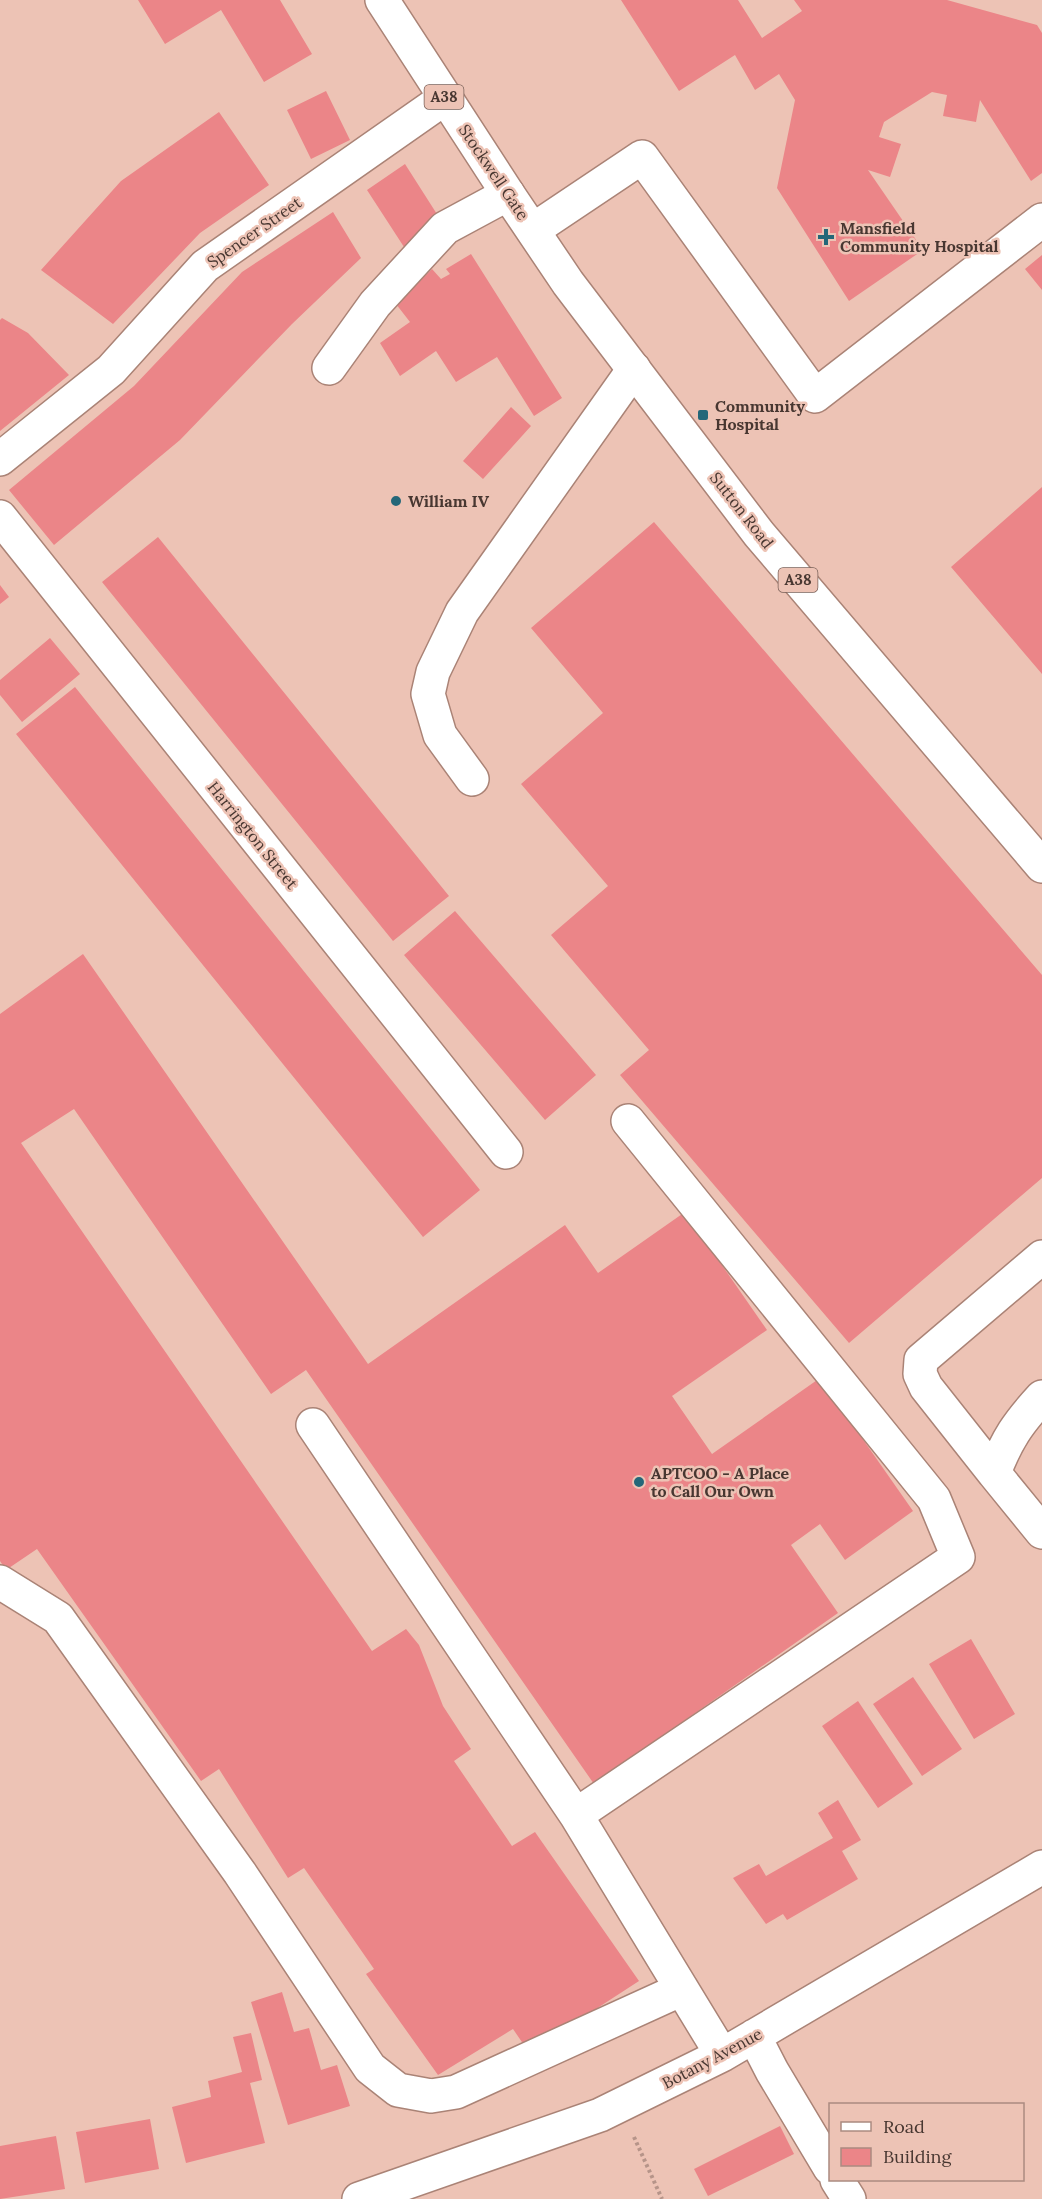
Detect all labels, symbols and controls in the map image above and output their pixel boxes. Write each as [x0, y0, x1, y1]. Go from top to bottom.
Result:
road number: A38 [424, 85, 464, 109]
street label: Stockwell Gate [455, 120, 534, 224]
street label: Spencer Street [203, 192, 306, 272]
place label: Mansfield Community Hospital [840, 218, 998, 256]
marker: Mansfield Community Hospital [817, 228, 835, 246]
place label: Community Hospital [715, 396, 805, 434]
marker: Community Hospital [696, 408, 710, 422]
street label: Sutton Road [706, 468, 778, 553]
place label: William IV [408, 491, 490, 511]
marker: William IV [389, 494, 403, 508]
road number: A38 [778, 568, 818, 592]
street label: Harrington Street [204, 777, 303, 893]
place label: APTCOO - A Place to Call Our Own [651, 1463, 790, 1501]
marker: APTCOO - A Place to Call Our Own [632, 1475, 646, 1489]
street label: Botany Avenue [659, 2023, 766, 2093]
legend [829, 2103, 1024, 2181]
text: Road [883, 2115, 925, 2138]
text: Building [883, 2145, 953, 2168]

